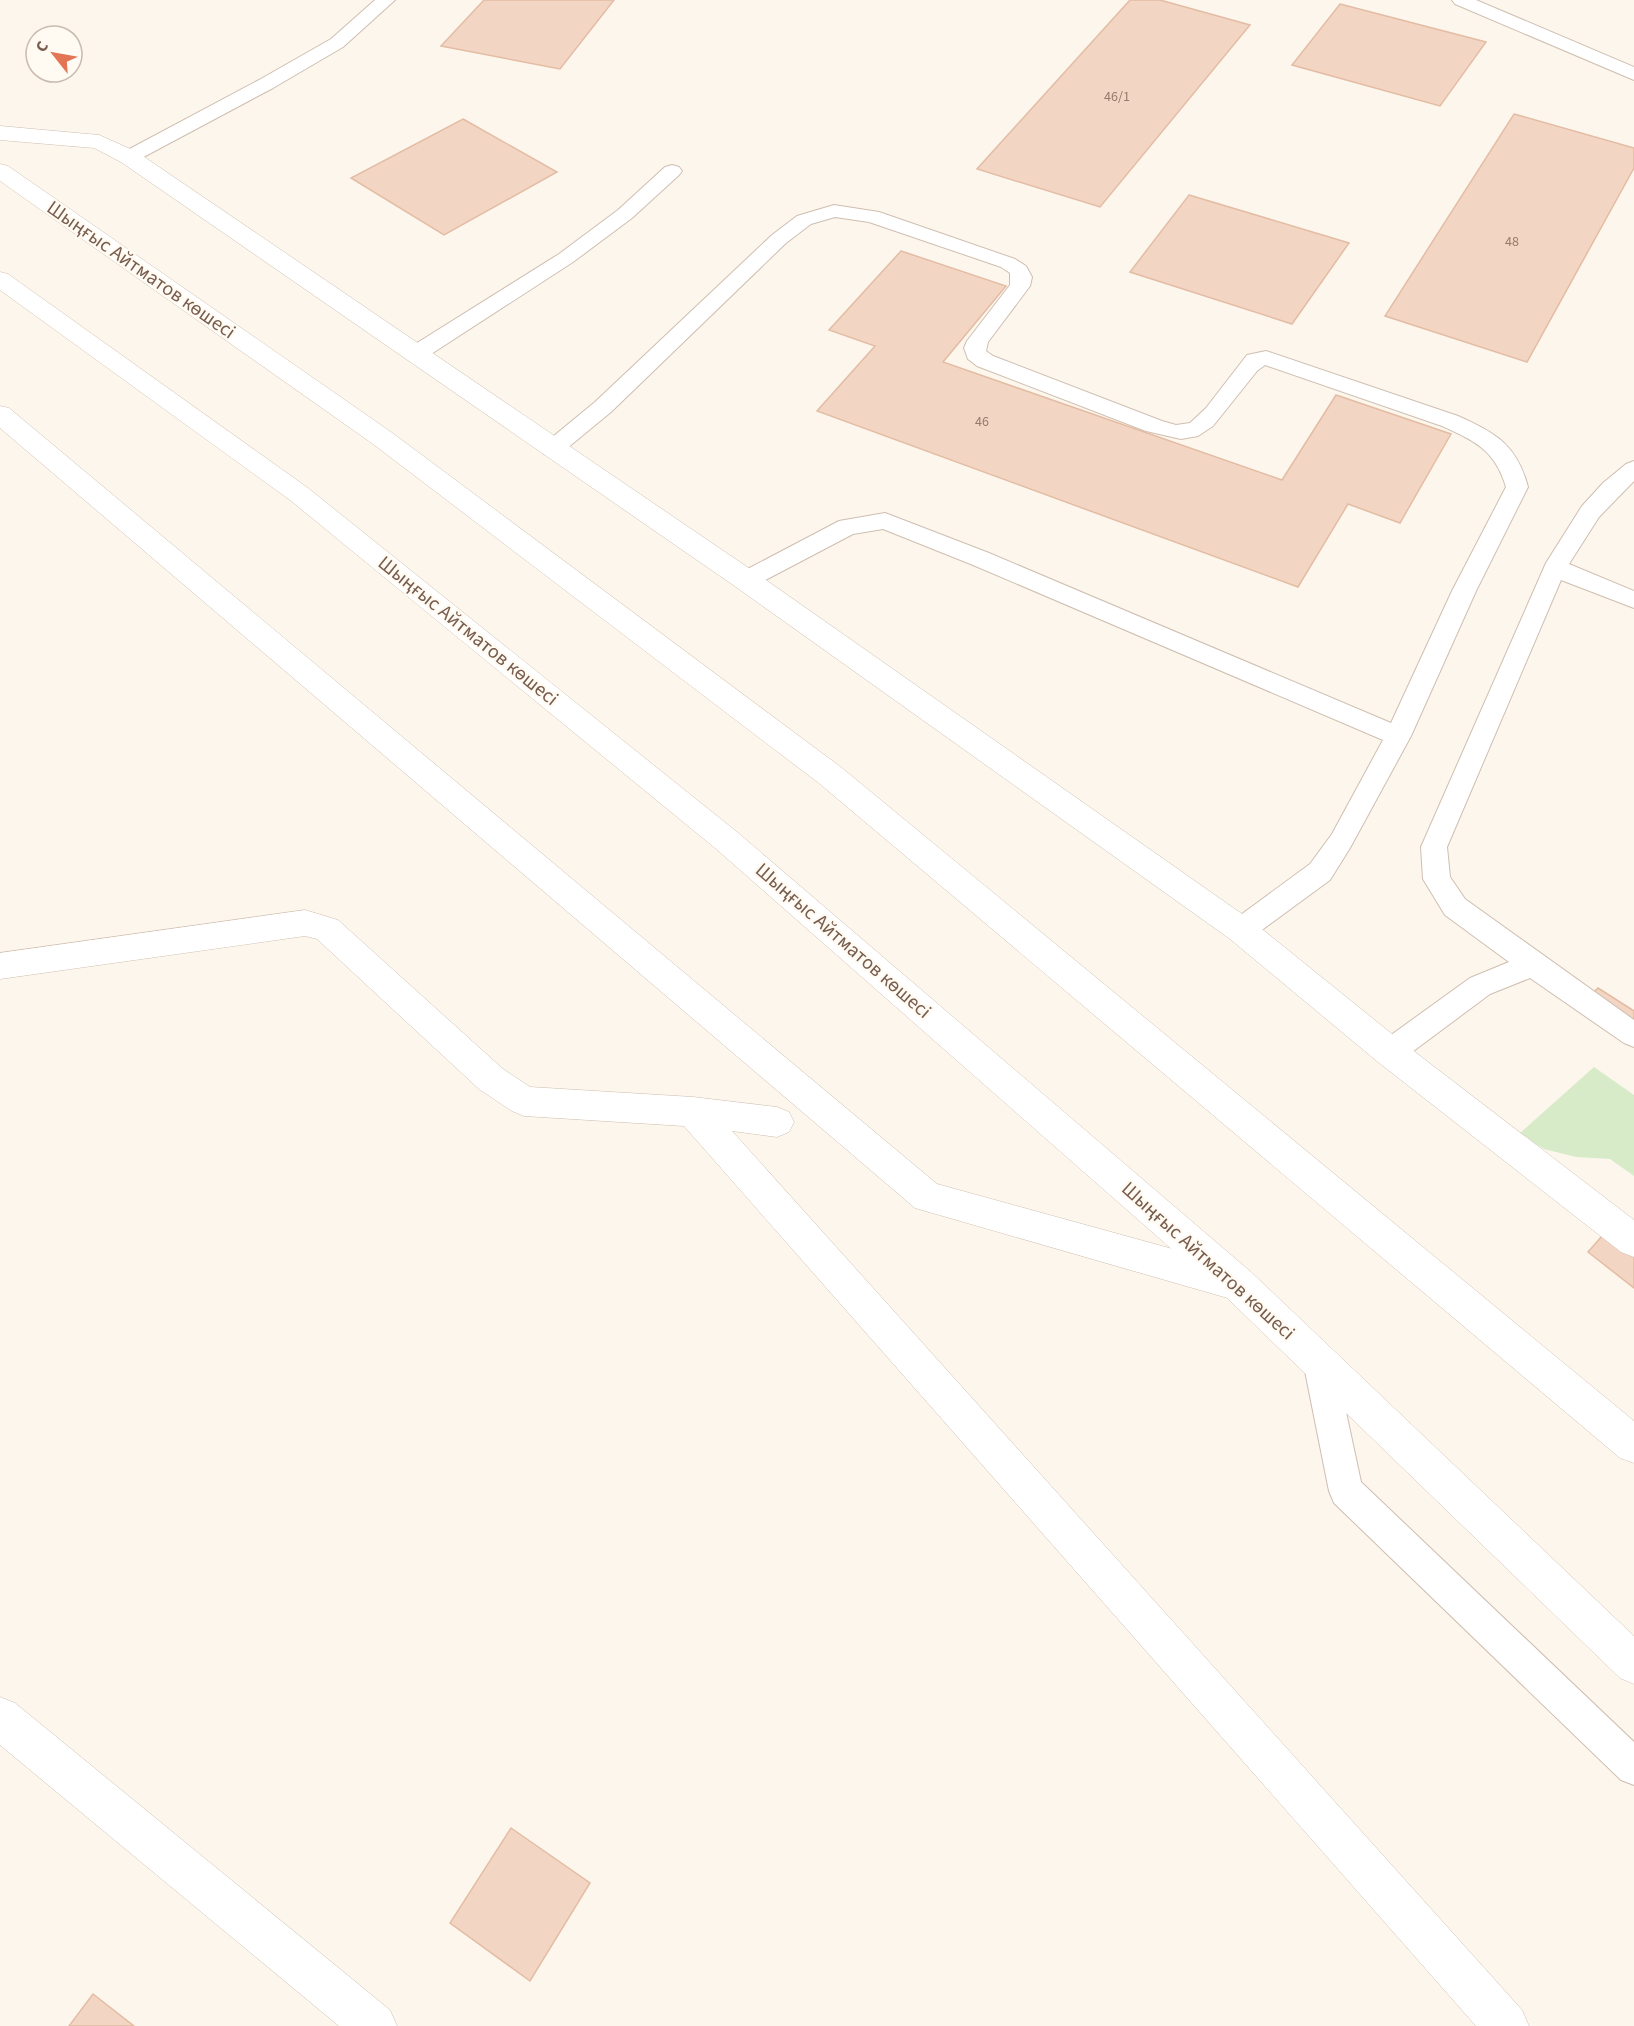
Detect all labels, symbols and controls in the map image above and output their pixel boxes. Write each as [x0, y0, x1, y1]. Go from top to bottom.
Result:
north arrow [24, 24, 84, 84]
text: С [30, 37, 54, 56]
house number: 46/1 [1104, 87, 1130, 107]
street label: Шыңғыс Айтматов көшесі [41, 194, 241, 346]
house number: 48 [1505, 232, 1519, 252]
house number: 46 [975, 412, 989, 432]
street label: Шыңғыс Айтматов көшесі [372, 549, 564, 713]
street label: Шыңғыс Айтматов көшесі [749, 857, 937, 1025]
street label: Шыңғыс Айтматов көшесі [1115, 1175, 1301, 1347]

